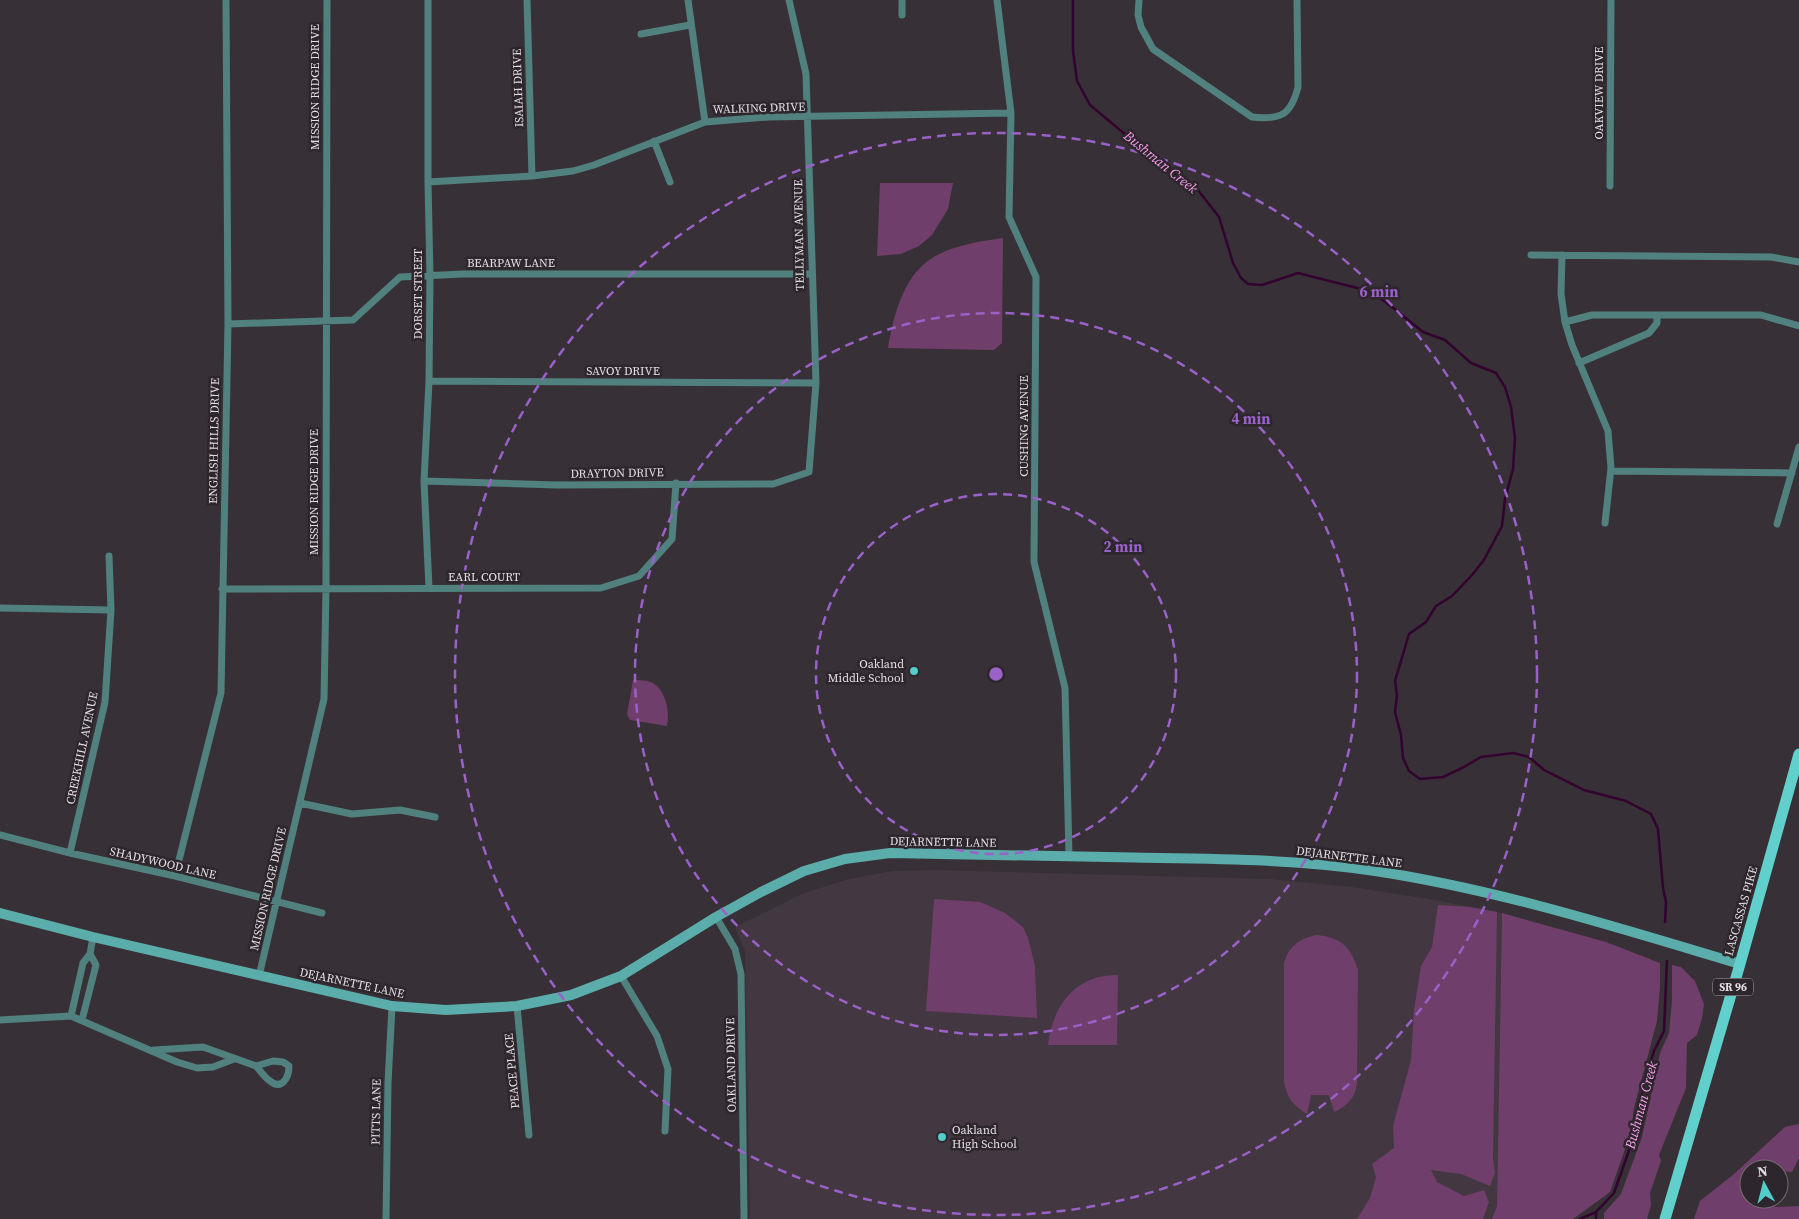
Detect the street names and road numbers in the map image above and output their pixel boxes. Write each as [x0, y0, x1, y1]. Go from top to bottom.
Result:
street label: MISSION RIDGE DRIVE [307, 24, 323, 150]
street label: OAKVIEW DRIVE [1591, 47, 1607, 139]
street label: ISAIAH DRIVE [509, 48, 527, 128]
street label: WALKING DRIVE [712, 98, 806, 118]
street label: TELLYMAN AVENUE [790, 179, 808, 291]
street label: DORSET STREET [410, 248, 426, 339]
street label: BEARPAW LANE [467, 255, 555, 271]
street label: SAVOY DRIVE [586, 363, 660, 379]
street label: CUSHING AVENUE [1016, 375, 1032, 477]
street label: ENGLISH HILLS DRIVE [205, 378, 223, 504]
street label: MISSION RIDGE DRIVE [306, 429, 322, 555]
street label: DRAYTON DRIVE [570, 464, 664, 482]
street label: EARL COURT [448, 569, 521, 585]
street label: CREEKHILL AVENUE [62, 690, 102, 806]
street label: MISSION RIDGE DRIVE [246, 826, 290, 952]
street label: DEJARNETTE LANE [890, 833, 996, 851]
street label: SHADYWOOD LANE [108, 843, 218, 883]
street label: DEJARNETTE LANE [1295, 843, 1403, 871]
street label: LASCASSAS PIKE [1721, 864, 1761, 958]
street label: DEJARNETTE LANE [298, 964, 406, 1002]
road number: SR 96 [1713, 979, 1753, 996]
street label: OAKLAND DRIVE [722, 1018, 740, 1112]
street label: PEACE PLACE [501, 1033, 523, 1109]
street label: PITTS LANE [367, 1079, 385, 1145]

